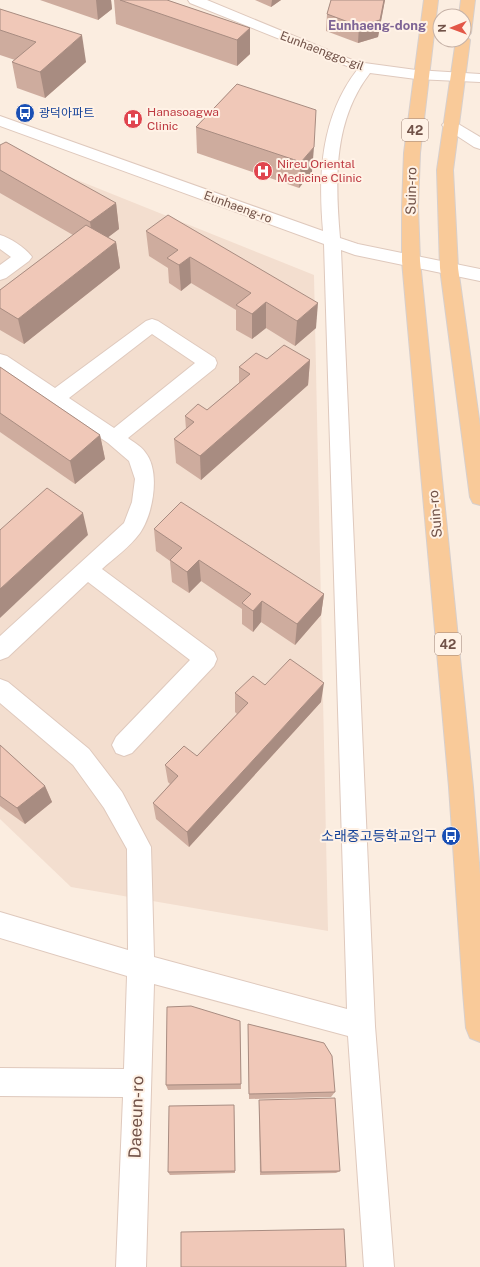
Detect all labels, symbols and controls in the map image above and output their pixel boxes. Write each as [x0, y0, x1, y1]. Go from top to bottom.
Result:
north arrow [432, 8, 472, 48]
district label: Eunhaeng-dong [328, 18, 426, 33]
text: N [436, 24, 448, 33]
street label: Eunhaenggo-gil [278, 29, 366, 74]
bus stop icon: 광덕아파트 [14, 102, 36, 124]
place label: Hanasoagwa Clinic [147, 105, 219, 133]
place label: 광덕아파트 [39, 106, 94, 120]
hospital icon: Hanasoagwa Clinic [122, 108, 144, 130]
road number: 42 [402, 119, 428, 141]
place label: Nireu Oriental Medicine Clinic [277, 157, 362, 185]
hospital icon: Nireu Oriental Medicine Clinic [252, 160, 274, 182]
street label: Suin-ro [403, 167, 419, 215]
street label: Eunhaeng-ro [202, 188, 274, 226]
street label: Suin-ro [425, 489, 445, 539]
road number: 42 [435, 633, 461, 655]
bus stop icon: 소래중고등학교입구 [440, 825, 462, 847]
place label: 소래중고등학교입구 [321, 828, 437, 844]
street label: Daeeun-ro [125, 1075, 147, 1159]

